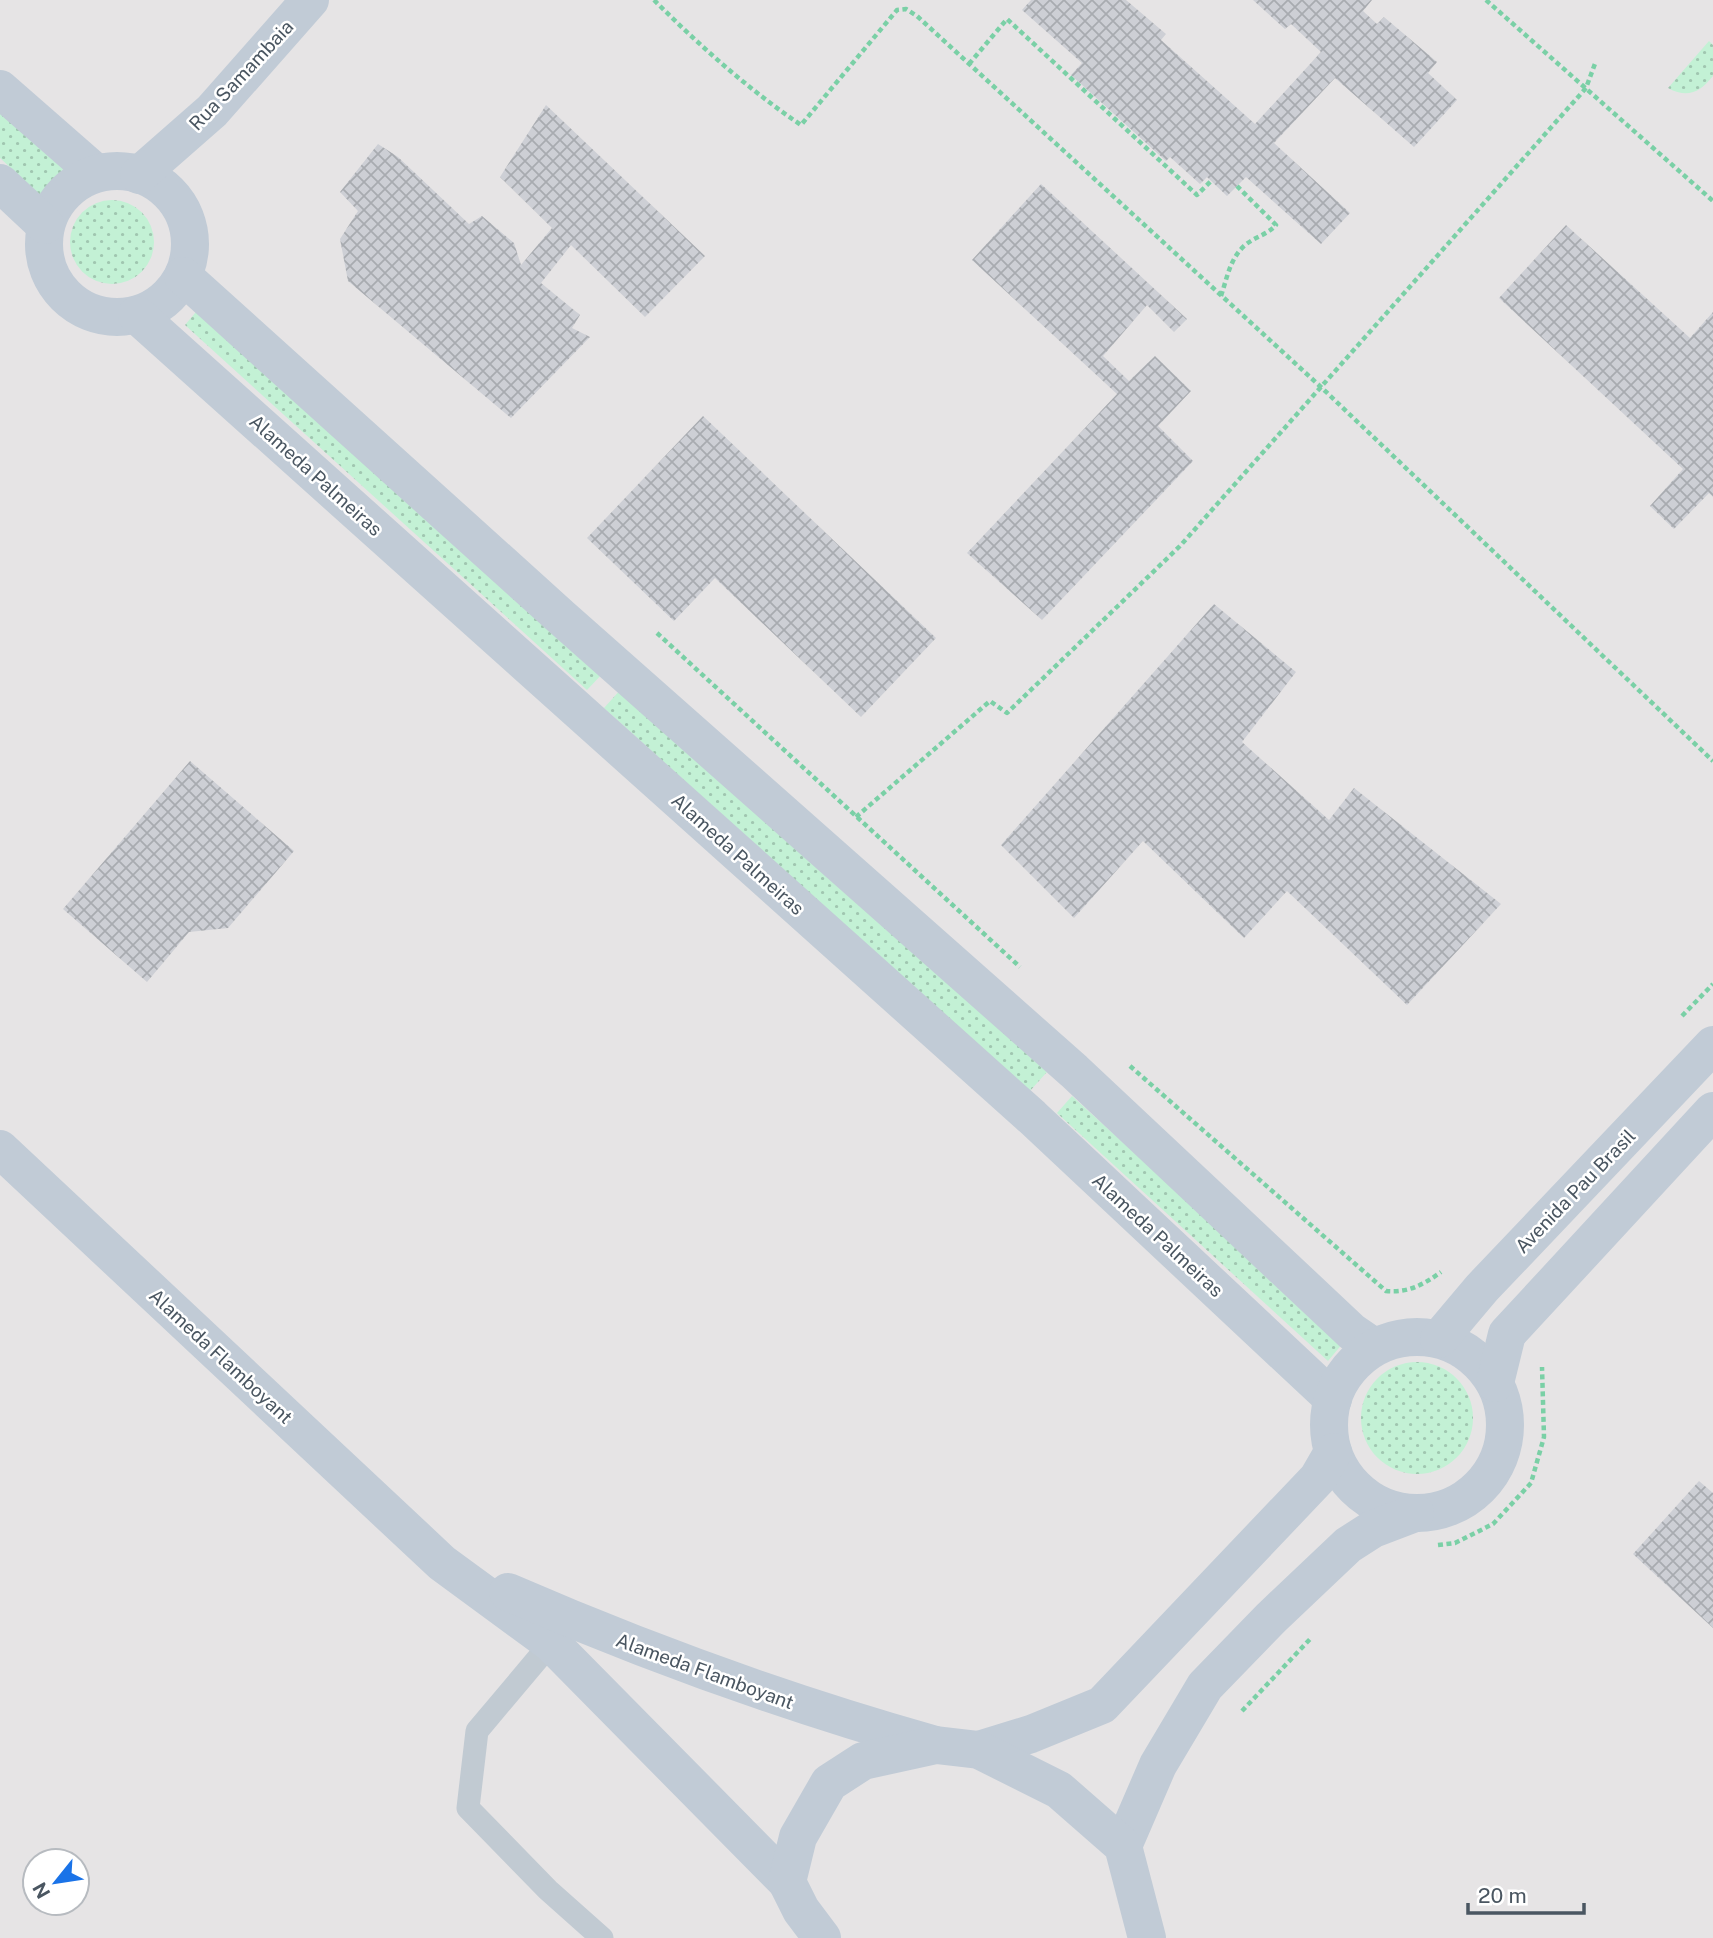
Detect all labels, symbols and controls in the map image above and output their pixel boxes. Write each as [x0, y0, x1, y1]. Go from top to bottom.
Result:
street label: Rua Samambaia [184, 15, 298, 135]
street label: Alameda Palmeiras [245, 410, 387, 540]
street label: Alameda Palmeiras [667, 789, 809, 919]
street label: Avenida Pau Brasil [1510, 1125, 1640, 1257]
street label: Alameda Palmeiras [1088, 1169, 1228, 1301]
street label: Alameda Flamboyant [145, 1284, 297, 1428]
street label: Alameda Flamboyant [613, 1629, 797, 1713]
north arrow [21, 1847, 91, 1917]
scale bar [1468, 1871, 1584, 1915]
text: N [28, 1879, 55, 1902]
text: 20 m [1478, 1883, 1527, 1908]

